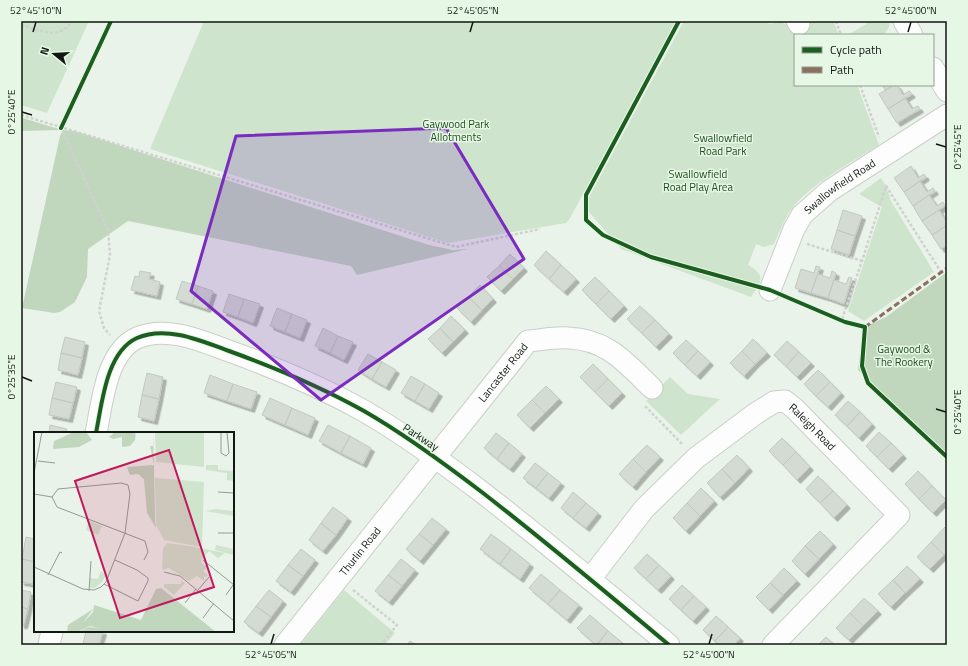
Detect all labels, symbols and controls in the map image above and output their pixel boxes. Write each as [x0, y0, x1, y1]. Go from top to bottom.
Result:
text: 52°45'10"N [10, 3, 62, 18]
text: 52°45'05"N [447, 3, 499, 18]
text: 52°45'00"N [885, 3, 937, 18]
north arrow [34, 34, 74, 74]
legend [794, 34, 934, 86]
text: Cycle path [830, 40, 882, 59]
text: N [36, 45, 53, 57]
text: Path [830, 60, 854, 79]
text: 0°25'40"E [4, 89, 19, 134]
park label: Gaywood Park Allotments [423, 116, 490, 145]
text: 0°25'45"E [950, 124, 965, 169]
park label: Swallowfield Road Park [694, 130, 753, 159]
street label: Swallowfield Road [800, 155, 879, 218]
park label: Swallowfield Road Play Area [663, 166, 733, 195]
street label: Lancaster Road [474, 339, 532, 405]
park label: Gaywood & The Rookery [875, 341, 934, 370]
text: 0°25'35"E [4, 354, 19, 399]
text: 0°25'40"E [950, 389, 965, 434]
street label: Raleigh Road [786, 399, 839, 454]
street label: Parkway [400, 419, 443, 455]
inset map [34, 432, 234, 632]
street label: Thurlin Road [335, 523, 385, 579]
text: 52°45'05"N [245, 647, 297, 662]
text: 52°45'00"N [683, 647, 735, 662]

